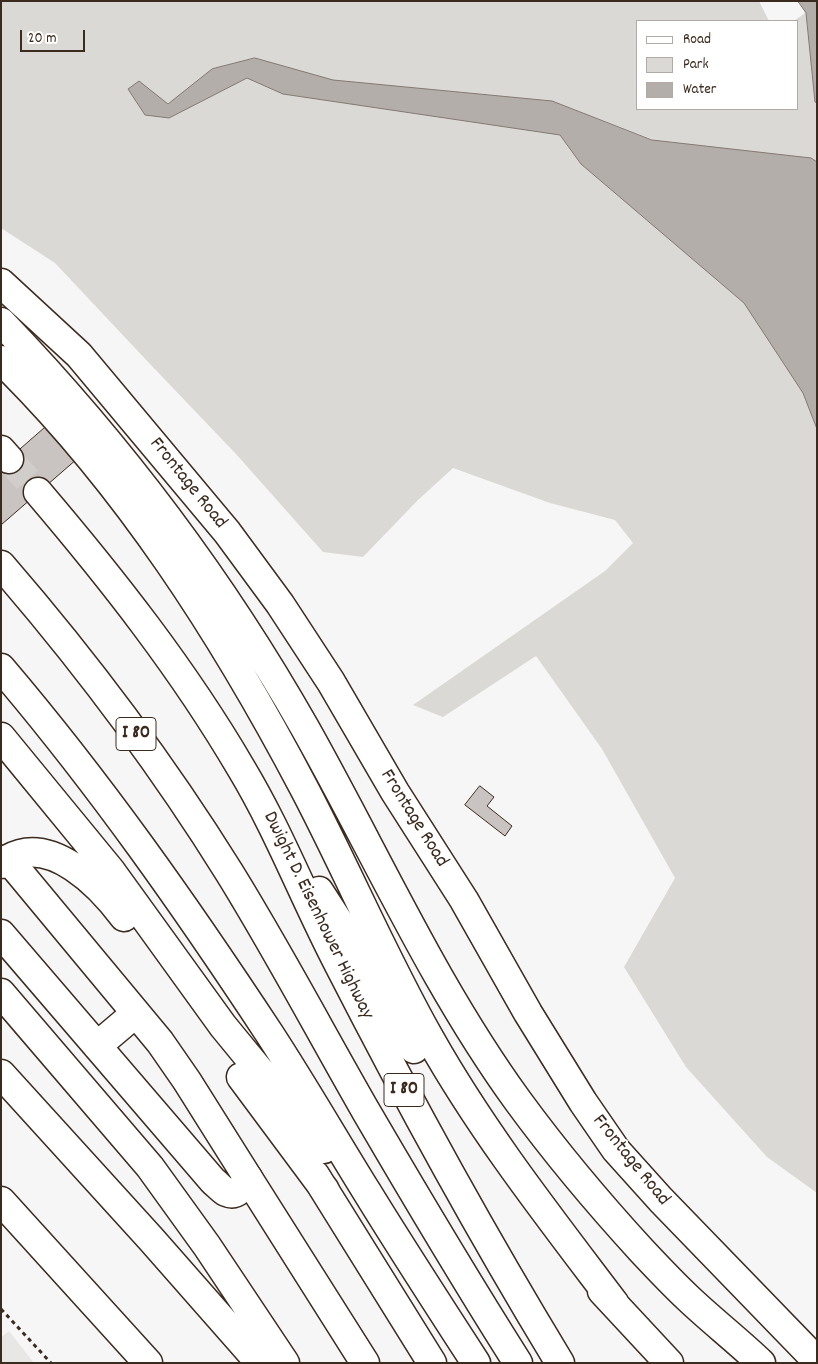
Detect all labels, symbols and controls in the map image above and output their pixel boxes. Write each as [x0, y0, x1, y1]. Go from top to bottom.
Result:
scale bar [22, 20, 88, 52]
legend [636, 20, 798, 110]
text: 20 m [28, 28, 56, 50]
text: Road [683, 29, 711, 51]
text: Park [683, 54, 709, 76]
text: Water [683, 79, 716, 101]
street label: Frontage Road [143, 433, 231, 535]
road number: I 80 [116, 718, 156, 751]
street label: Frontage Road [373, 766, 453, 872]
street label: Dwight D. Eisenhower Highway [256, 808, 378, 1024]
road number: I 80 [384, 1074, 424, 1106]
street label: Frontage Road [586, 1110, 674, 1212]

